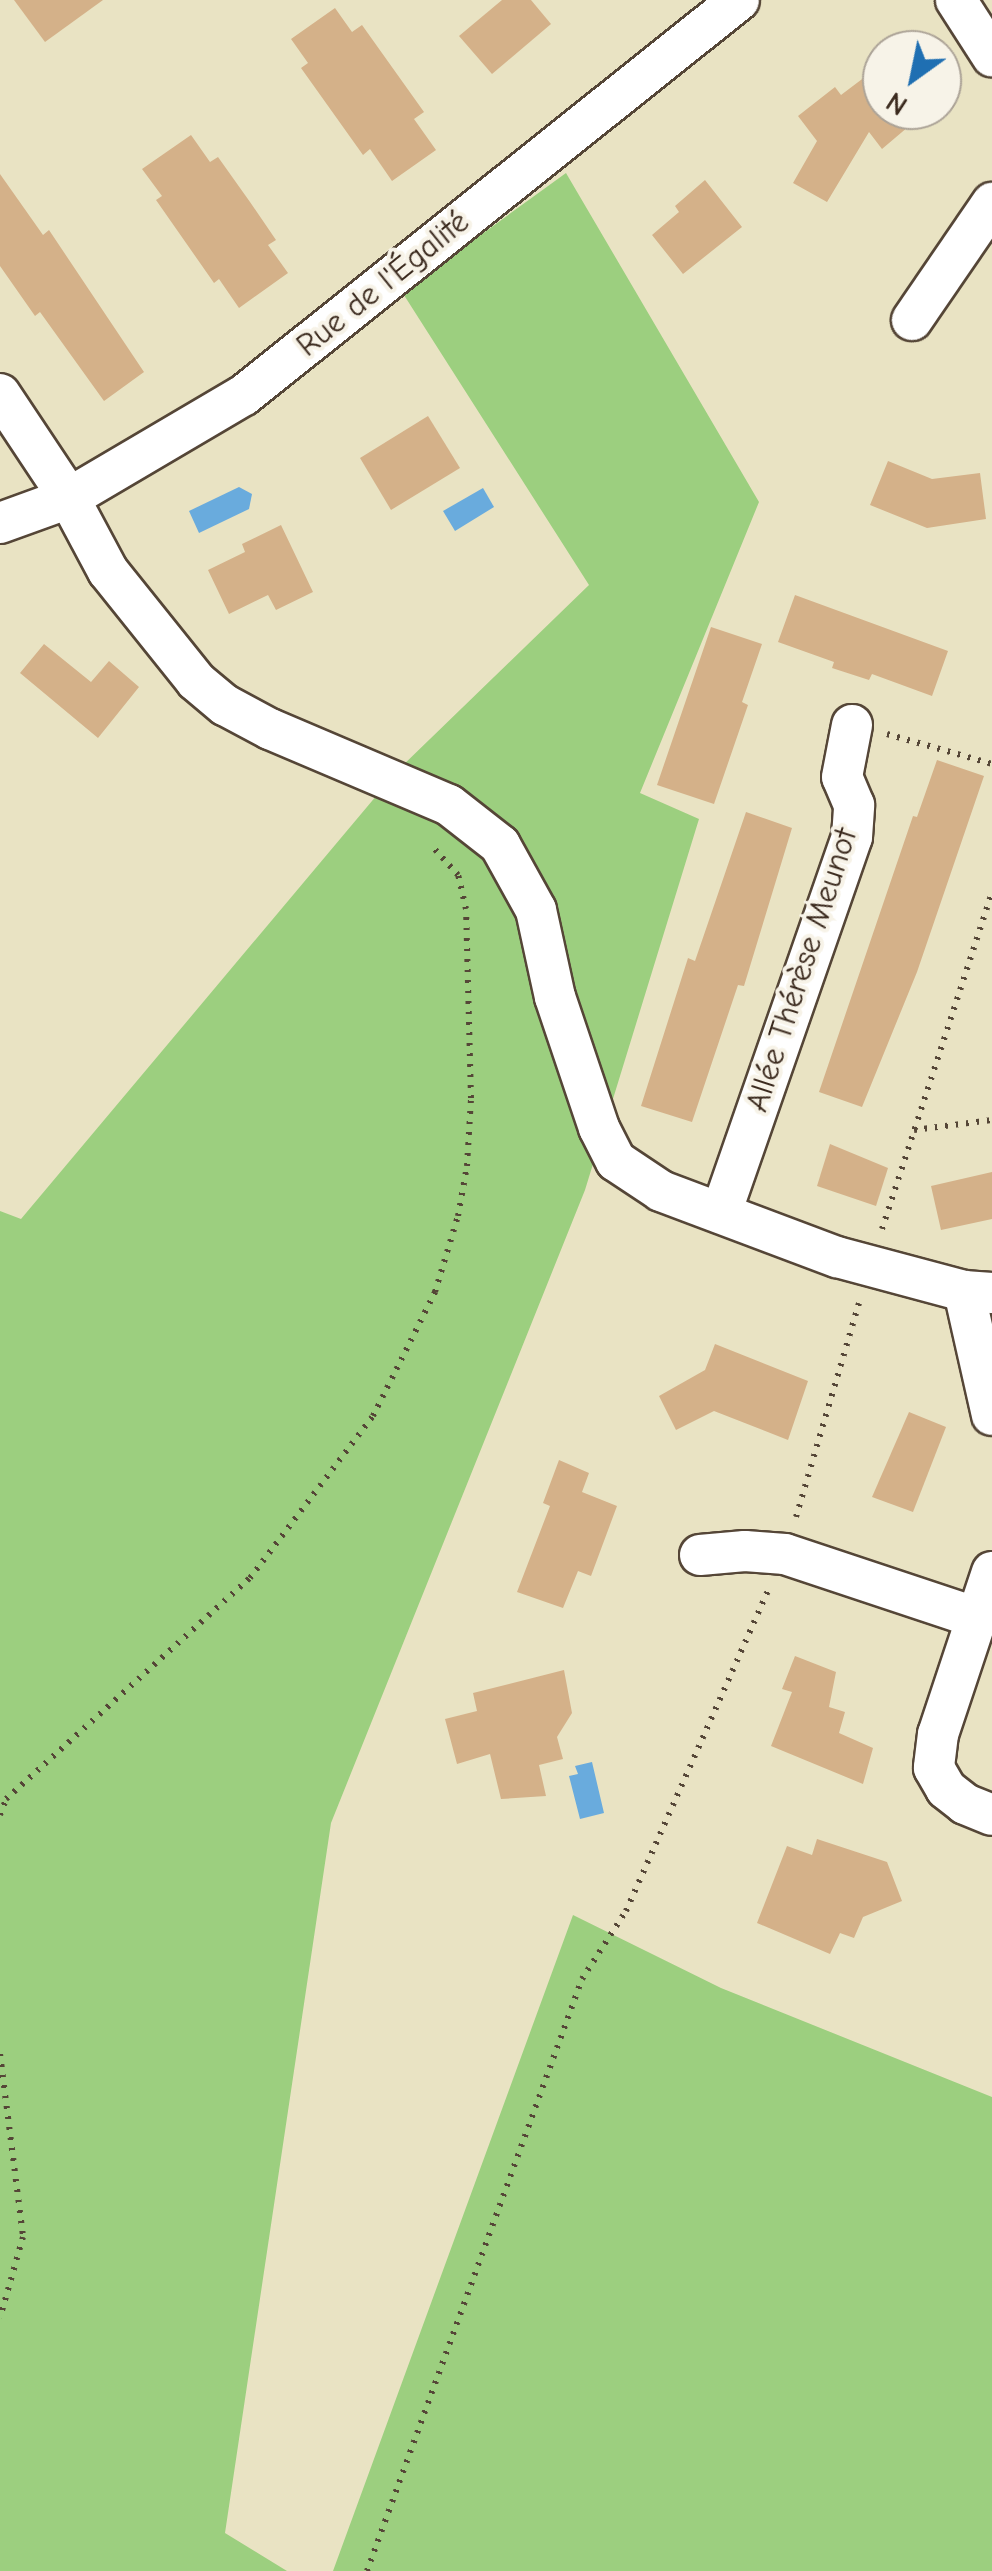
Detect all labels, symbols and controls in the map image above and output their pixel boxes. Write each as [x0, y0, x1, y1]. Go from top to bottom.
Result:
north arrow [862, 30, 962, 130]
text: N [880, 85, 913, 122]
street label: Rue de l'Égalité [289, 203, 477, 365]
street label: Allée Thérèse Meunot [738, 823, 866, 1117]

